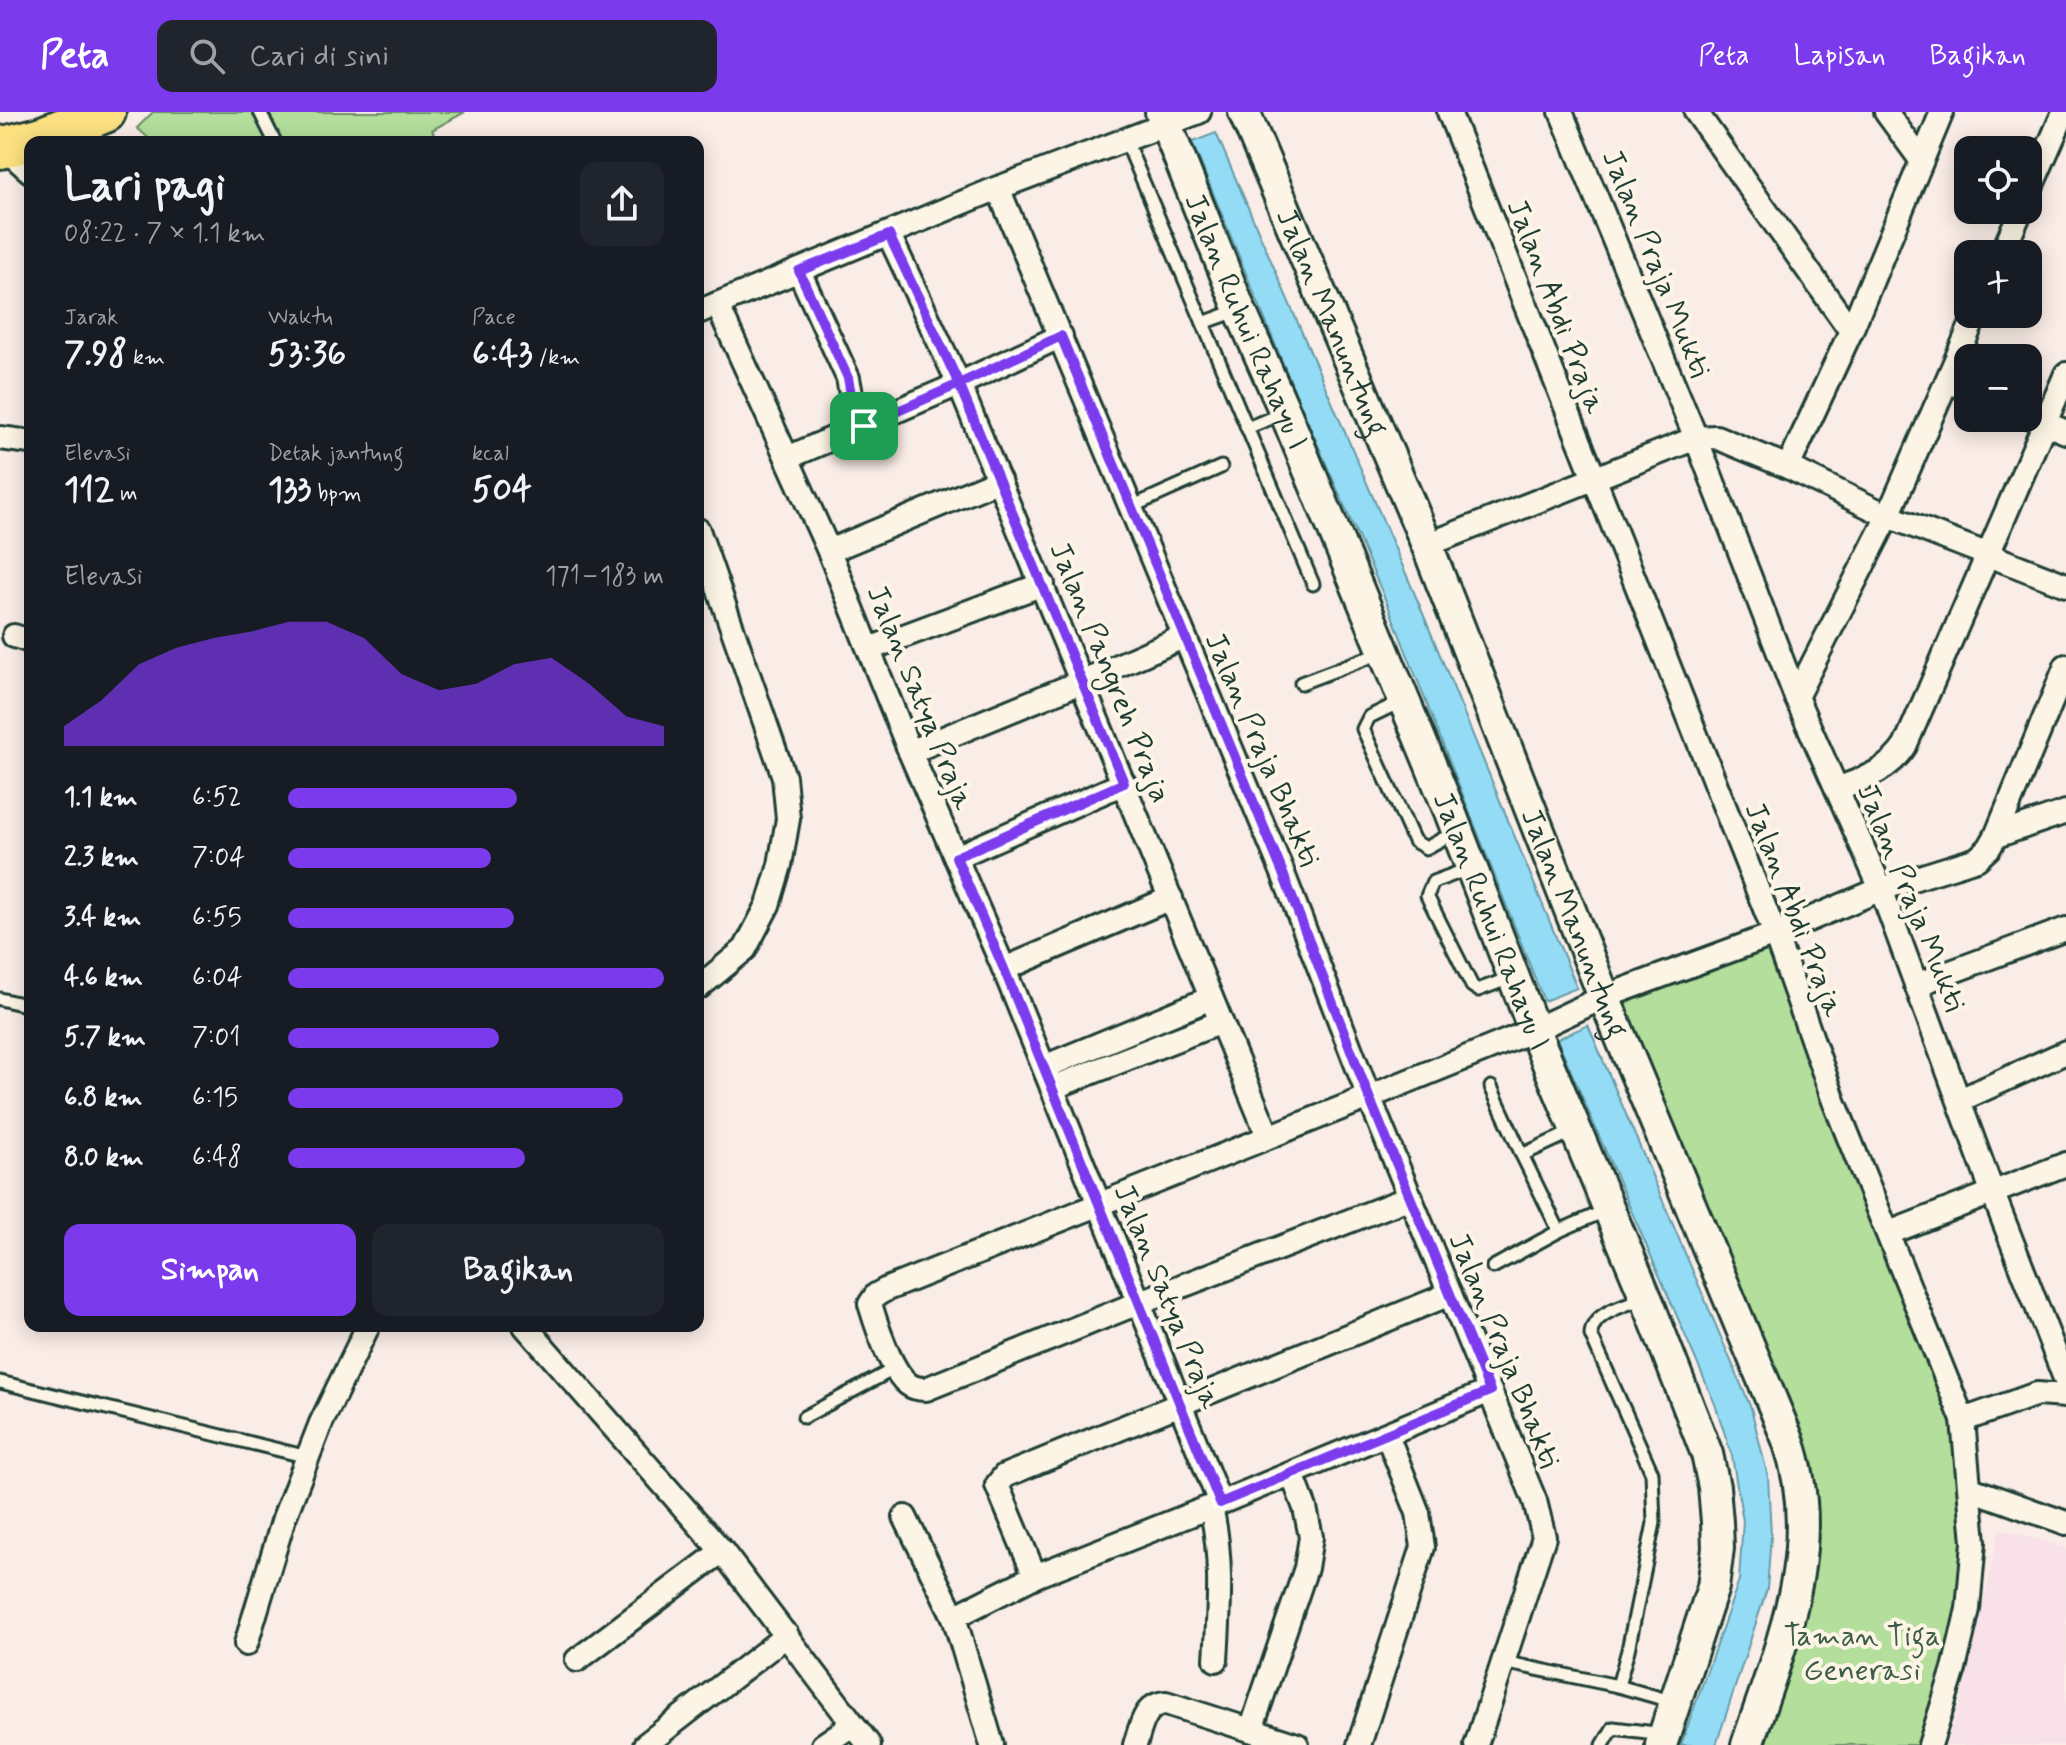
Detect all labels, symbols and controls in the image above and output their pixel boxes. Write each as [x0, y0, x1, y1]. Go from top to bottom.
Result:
search box [157, 20, 717, 92]
text: Peta [40, 32, 109, 81]
icon: search [185, 34, 229, 78]
text: Cari di sini [249, 37, 389, 76]
text: Peta [1698, 38, 1749, 75]
text: Lapisan [1793, 38, 1886, 75]
text: Bagikan [1930, 38, 2026, 75]
map controls [1954, 136, 2042, 432]
button: locate [1954, 136, 2042, 224]
street label: Jalan Praja Mukti [1592, 144, 1719, 383]
text: Lari pagi [64, 158, 225, 216]
button: share [580, 162, 664, 246]
street label: Jalan Ruhui Rahayu I [1174, 188, 1316, 456]
street label: Jalan Abdi Praja [1497, 194, 1615, 420]
street label: Jalan Manuntung [1266, 203, 1397, 443]
text: 08:22 · 7 × 1.1 km [64, 217, 266, 251]
button: + [1954, 240, 2042, 328]
text: Jarak [64, 304, 118, 332]
text: Waktu [268, 304, 333, 332]
text: Pace [472, 304, 516, 332]
text: 7.98 [64, 332, 127, 377]
text: 53:36 [268, 332, 346, 377]
text: 6:43 [472, 332, 533, 377]
text: km [127, 344, 165, 372]
text: /km [533, 344, 580, 372]
button: − [1954, 344, 2042, 432]
pin [830, 392, 898, 460]
icon: arrive [842, 404, 886, 448]
text: Elevasi [64, 440, 130, 468]
text: Detak jantung [268, 440, 404, 468]
text: kcal [472, 440, 509, 468]
text: 112 [64, 468, 114, 513]
text: 133 [268, 468, 311, 513]
text: 504 [472, 468, 532, 513]
text: m [114, 480, 138, 508]
text: bpm [311, 480, 362, 508]
street label: Jalan Pangreh Praja [1038, 536, 1180, 809]
text: Elevasi [64, 560, 143, 594]
text: 171–183 m [545, 560, 664, 594]
street label: Jalan Satya Praja [857, 580, 983, 817]
street label: Jalan Praja Bhakti [1195, 627, 1328, 872]
street label: Jalan Praja Mukti [1847, 778, 1974, 1017]
text: 1.1 km [64, 781, 138, 815]
text: 6:52 [192, 781, 242, 815]
street label: Jalan Ruhui Rahayu I [1423, 786, 1558, 1057]
street label: Jalan Abdi Praja [1735, 797, 1853, 1023]
street label: Jalan Manuntung [1511, 803, 1637, 1045]
text: 2.3 km [64, 841, 139, 875]
text: 7:04 [192, 841, 245, 875]
text: 3.4 km [64, 901, 141, 935]
text: 6:55 [192, 901, 242, 935]
text: 4.6 km [64, 961, 143, 995]
text: 6:04 [192, 961, 243, 995]
text: 5.7 km [64, 1021, 146, 1055]
text: 7:01 [192, 1021, 240, 1055]
text: 6.8 km [64, 1081, 142, 1115]
text: 6:15 [192, 1081, 238, 1115]
text: 8.0 km [64, 1141, 144, 1175]
text: 6:48 [192, 1141, 242, 1175]
street label: Jalan Satya Praja [1104, 1179, 1230, 1416]
button: Simpan [64, 1224, 356, 1316]
button: Bagikan [372, 1224, 664, 1316]
street label: Jalan Praja Bhakti [1439, 1227, 1569, 1474]
park label: Taman Tiga Generasi [1783, 1617, 1941, 1690]

